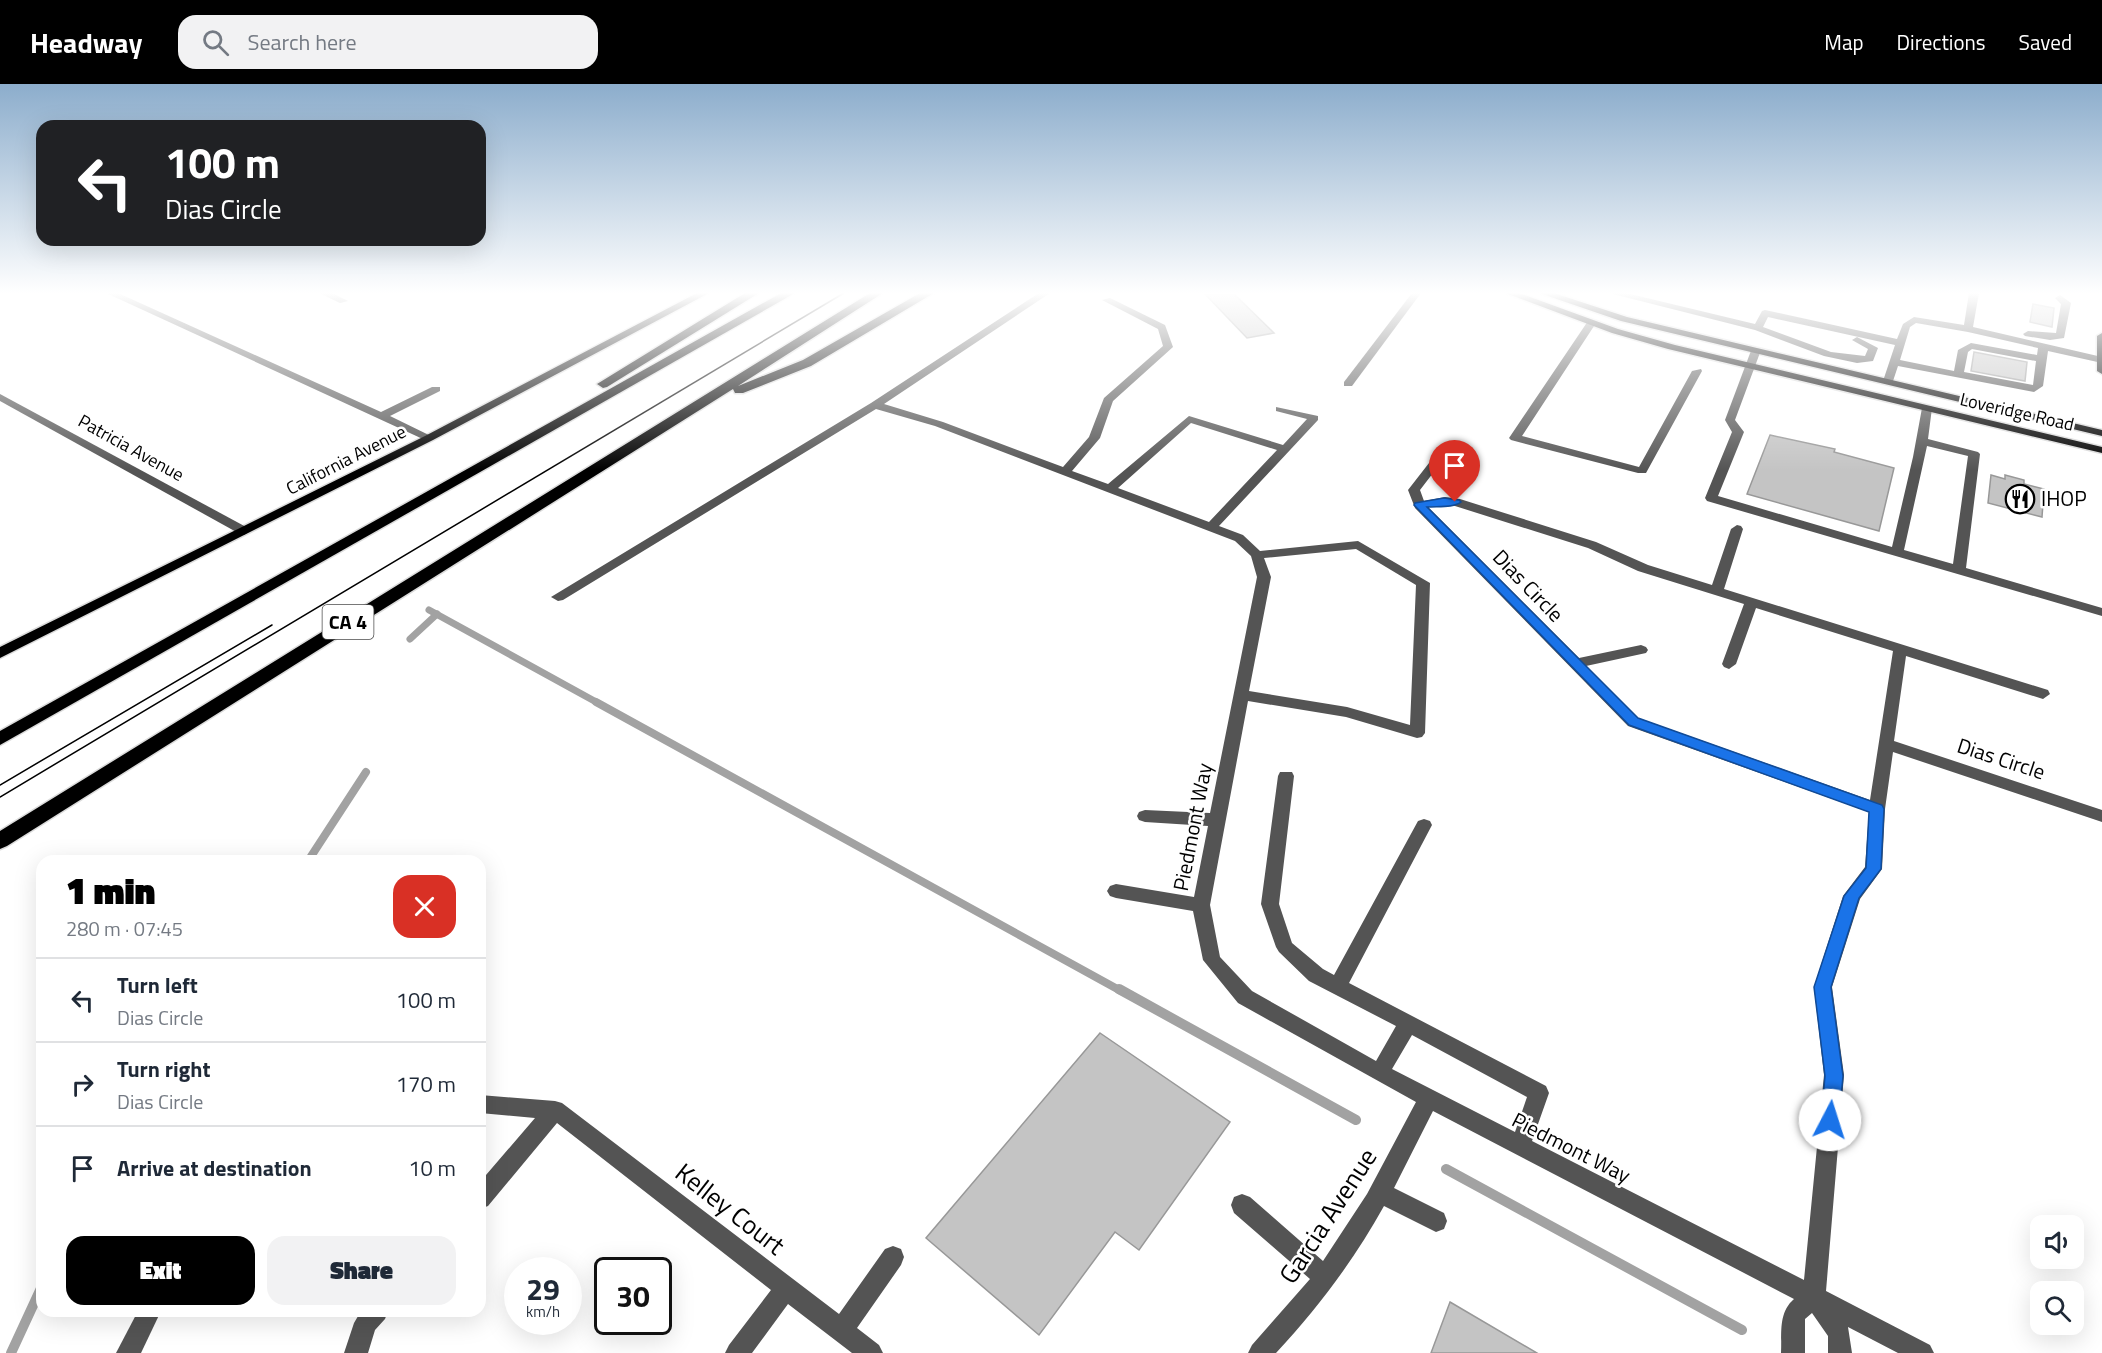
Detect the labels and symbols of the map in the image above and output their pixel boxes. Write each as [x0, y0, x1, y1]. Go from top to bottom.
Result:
street label: Loveridge Road [1957, 385, 2077, 438]
street label: Patricia Avenue [73, 407, 189, 488]
street label: California Avenue [281, 418, 410, 501]
pin [1429, 440, 1480, 502]
place label: IHOP [2041, 482, 2087, 514]
restaurant icon: IHOP [2004, 483, 2036, 515]
street label: Dias Circle [1486, 542, 1572, 629]
road number: CA 4 [322, 605, 374, 639]
street label: Dias Circle [1953, 729, 2049, 787]
street label: Piedmont Way [1164, 760, 1220, 893]
position arrow [1798, 1088, 1862, 1152]
street label: Piedmont Way [1507, 1103, 1636, 1191]
street label: Garcia Avenue [1269, 1140, 1386, 1291]
street label: Kelley Court [667, 1153, 794, 1264]
speed limit sign: 30 [594, 1257, 672, 1335]

